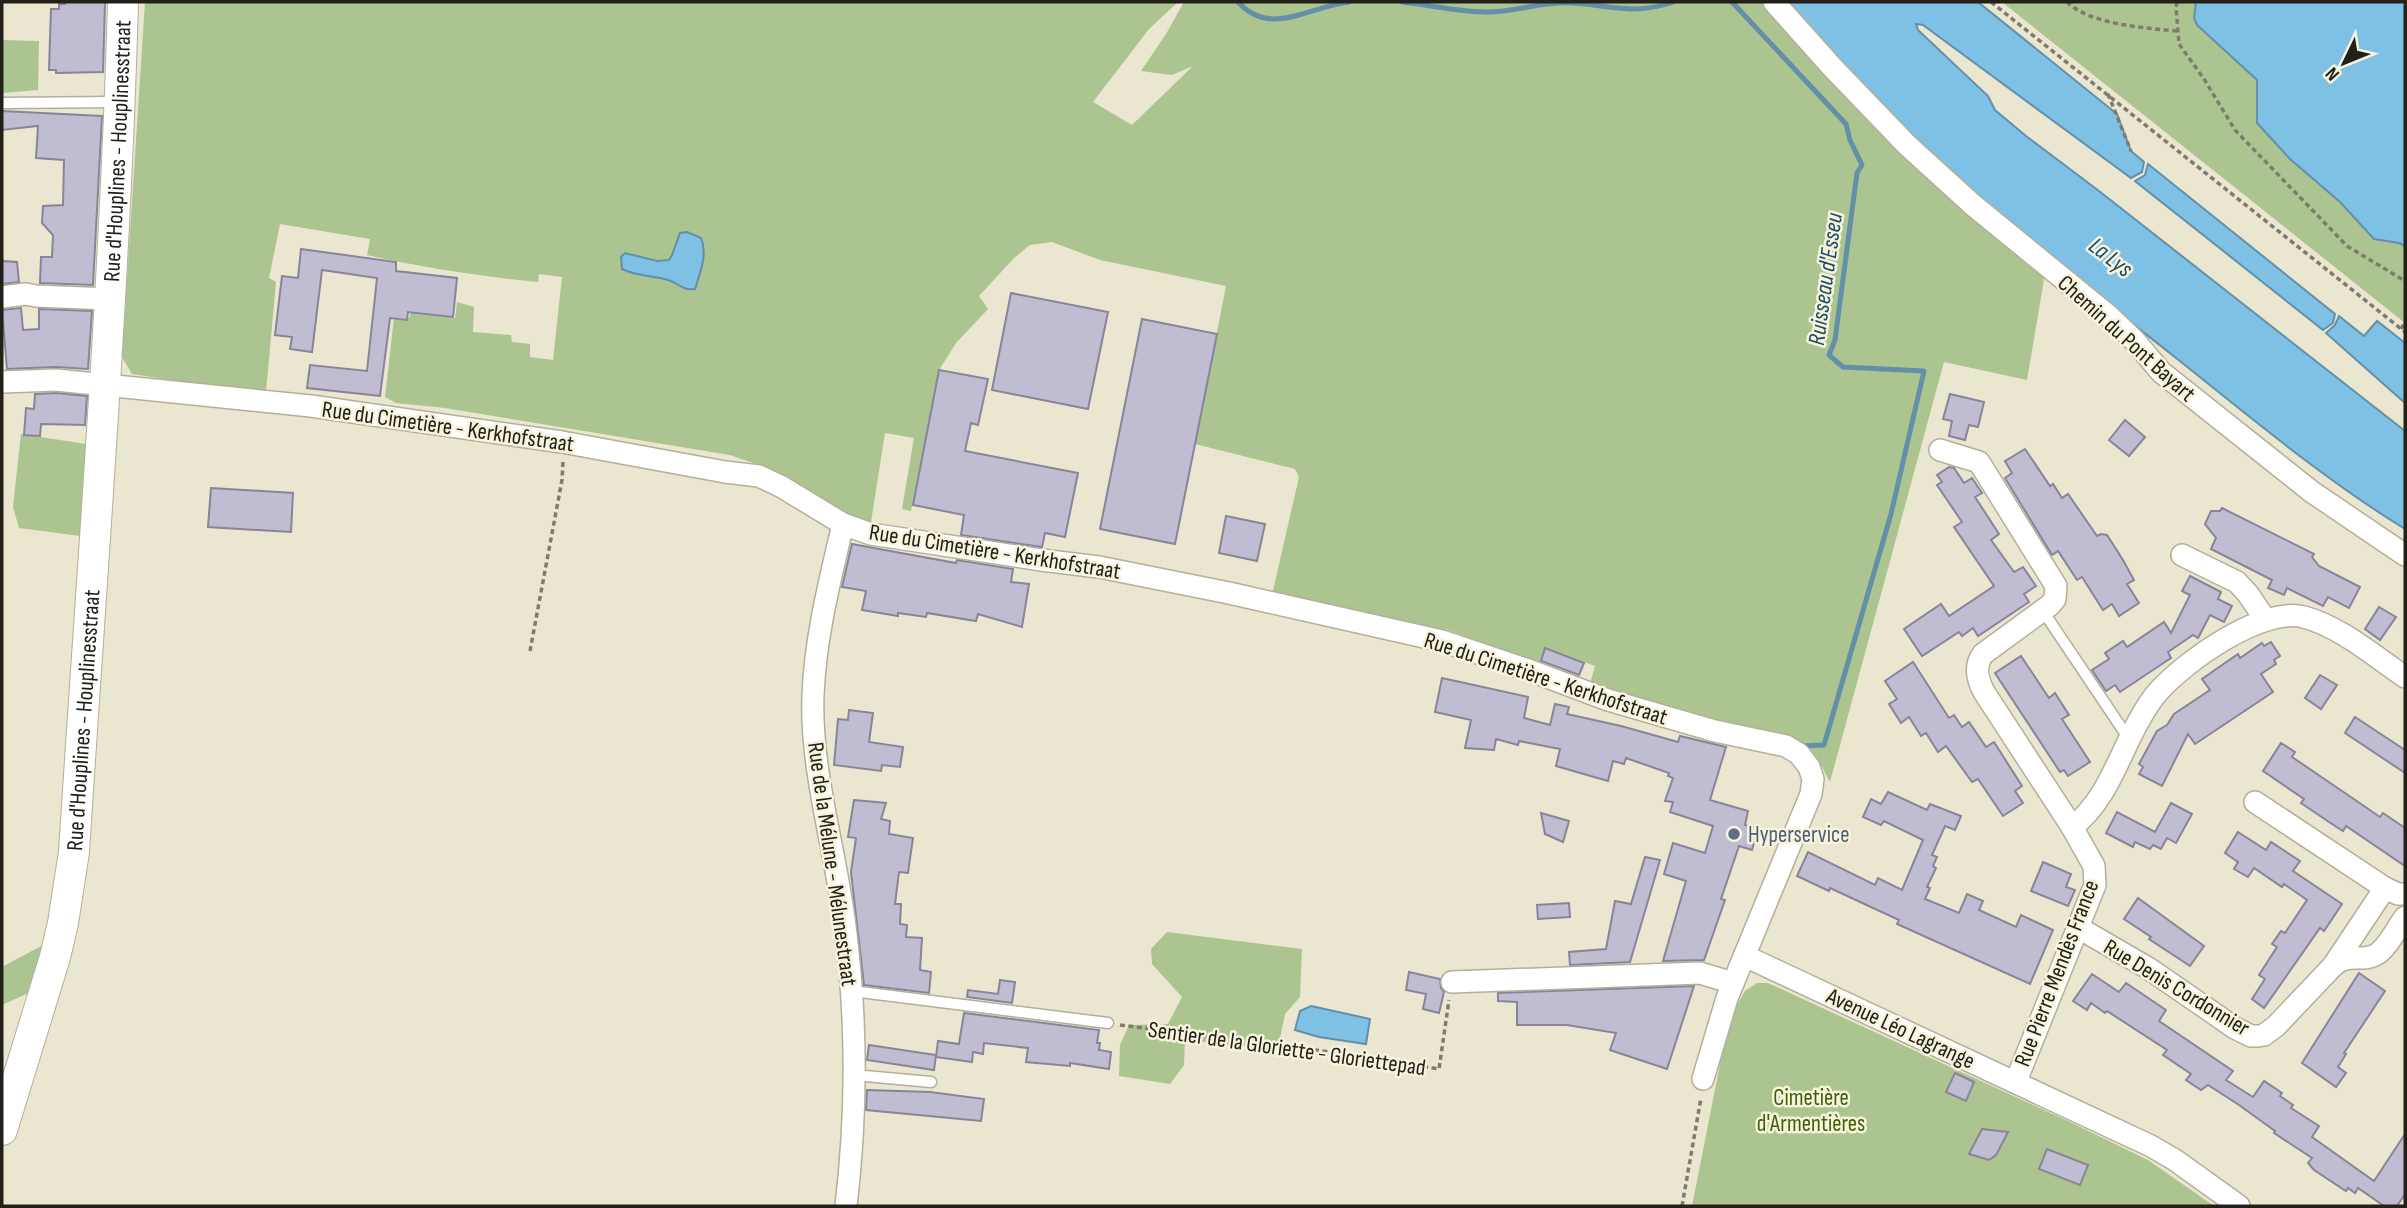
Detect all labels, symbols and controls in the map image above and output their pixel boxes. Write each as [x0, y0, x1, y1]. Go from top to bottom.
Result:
street label: Rue d'Houplines - Houplinesstraat [98, 20, 137, 283]
north arrow [2309, 28, 2379, 98]
text: N [2321, 62, 2345, 85]
water label: Ruisseau d'Esseu [1802, 211, 1849, 347]
water label: La Lys [2083, 231, 2139, 284]
street label: Chemin du Pont Bayart [2052, 270, 2201, 408]
street label: Rue du Cimetière - Kerkhofstraat [320, 395, 576, 459]
street label: Rue du Cimetière - Kerkhofstraat [867, 518, 1122, 586]
street label: Rue d'Houplines - Houplinesstraat [61, 589, 107, 852]
street label: Rue du Cimetière - Kerkhofstraat [1421, 626, 1671, 732]
street label: Rue de la Mélune - Mélunestraat [801, 740, 863, 988]
place label: Hyperservice [1748, 821, 1849, 849]
marker: Hyperservice [1726, 826, 1742, 842]
street label: Rue Pierre Mendès France [2008, 876, 2105, 1071]
street label: Rue Denis Cordonnier [2098, 933, 2255, 1043]
street label: Avenue Léo Lagrange [1821, 982, 1979, 1075]
street label: Sentier de la Gloriette - Gloriettepad [1146, 1016, 1427, 1082]
park label: Cimetière d'Armentières [1757, 1084, 1865, 1138]

